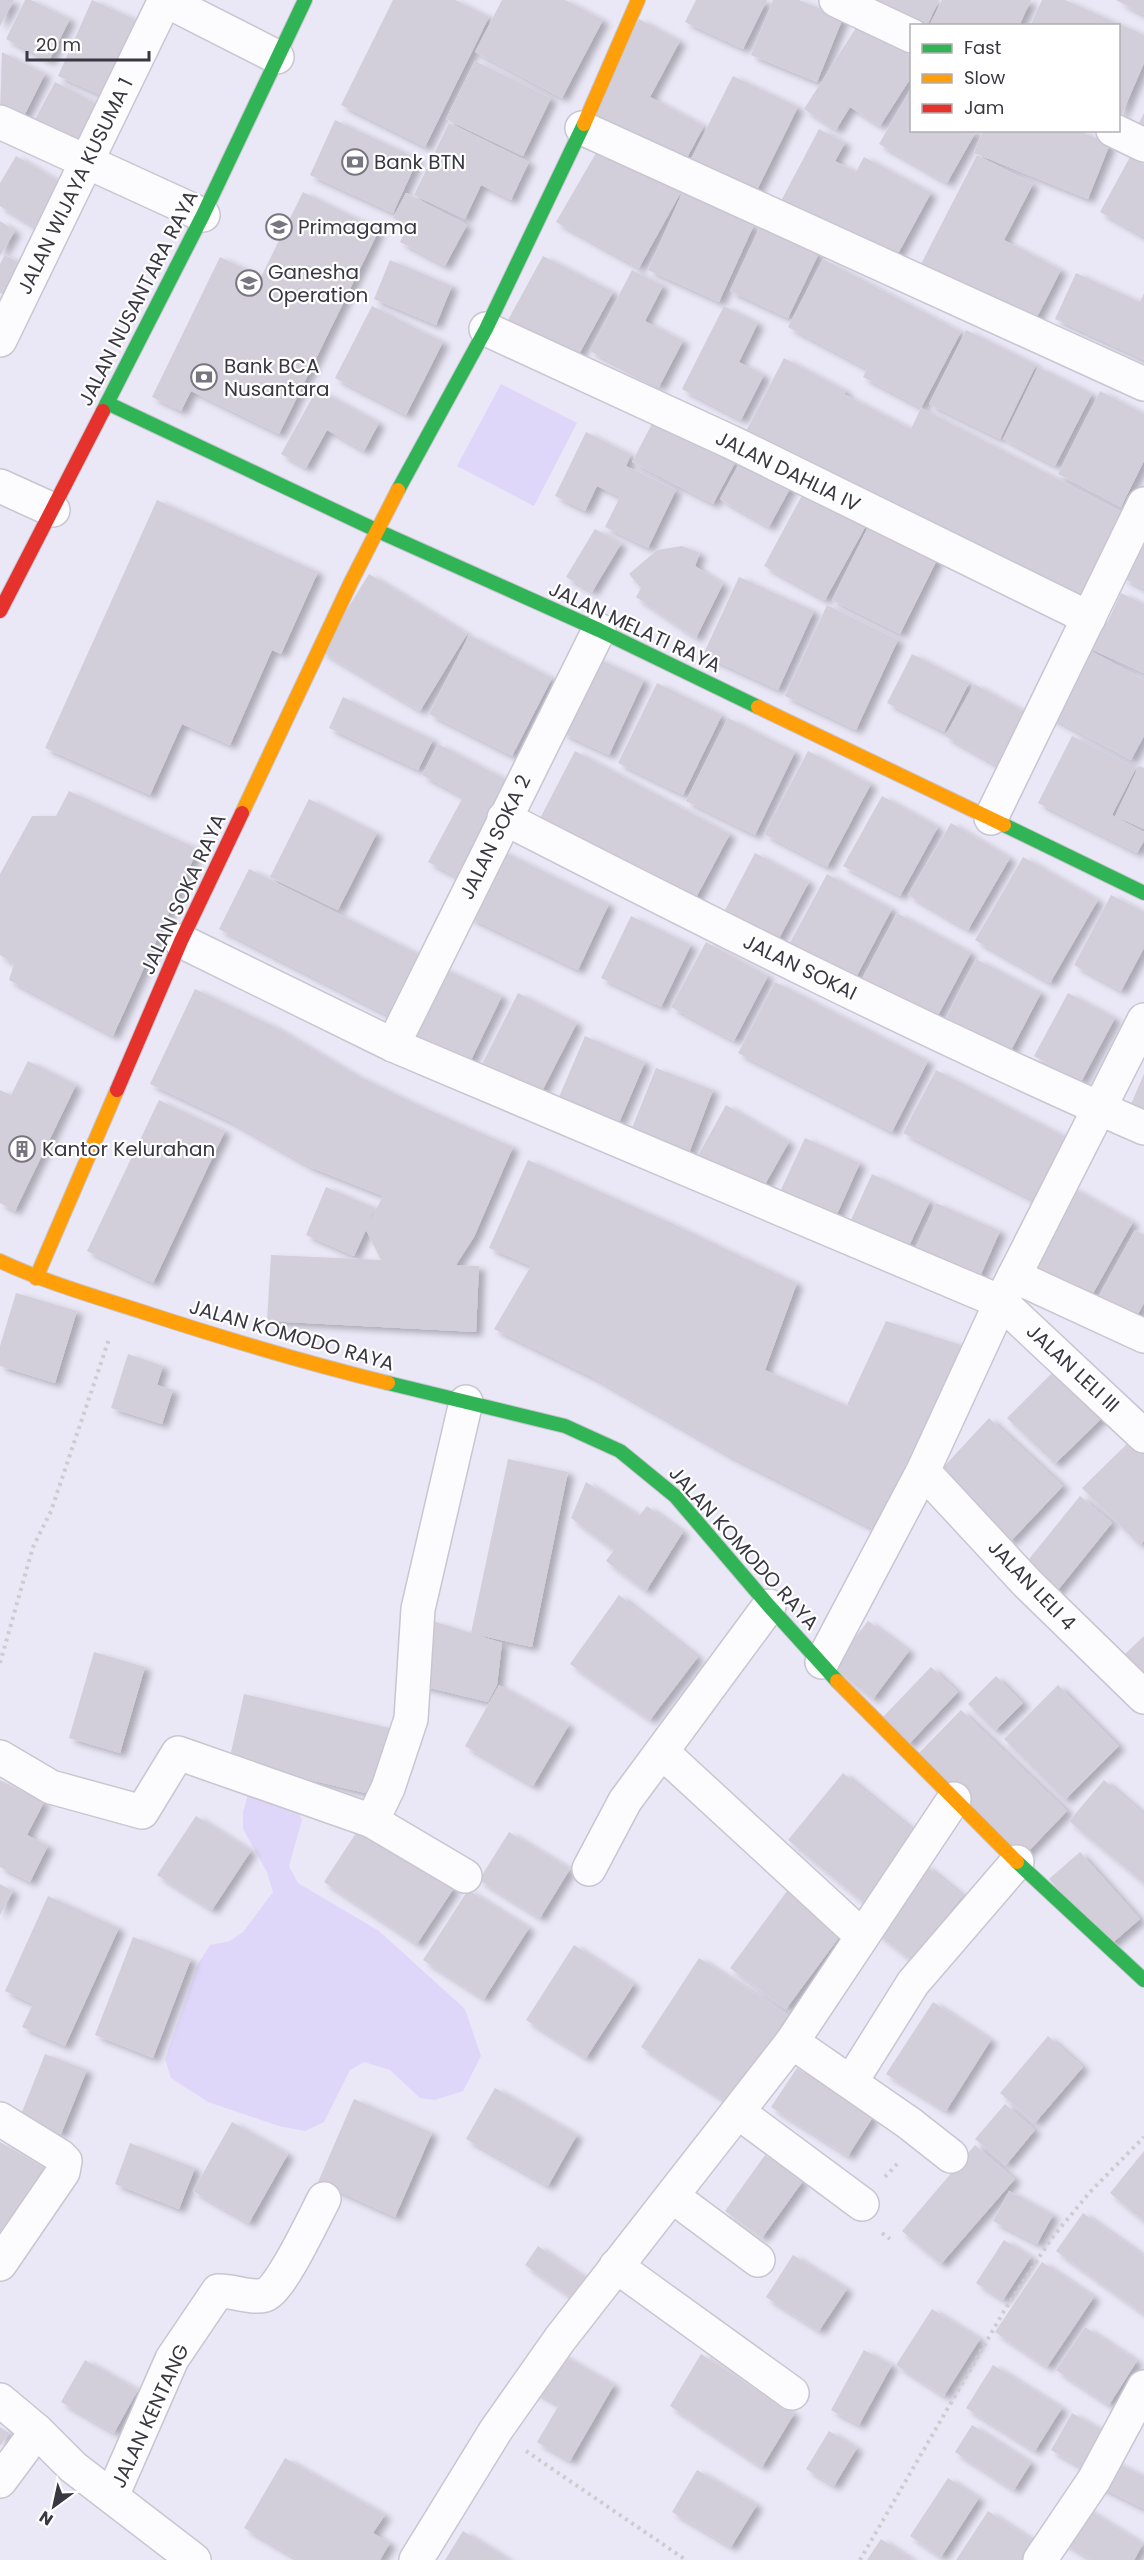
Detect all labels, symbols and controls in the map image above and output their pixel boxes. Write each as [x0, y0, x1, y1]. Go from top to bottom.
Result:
scale bar [27, 24, 148, 62]
legend [910, 24, 1120, 132]
text: 20 m [36, 32, 81, 57]
text: Fast [964, 35, 1001, 60]
text: Slow [964, 65, 1006, 90]
street label: JALAN WIJAYA KUSUMA 1 [10, 73, 140, 299]
text: Jam [964, 95, 1004, 120]
bank icon: Bank BTN [340, 147, 370, 177]
place label: Bank BTN [374, 148, 465, 176]
street label: JALAN NUSANTARA RAYA [71, 185, 205, 411]
school or university icon: Primagama [264, 212, 294, 242]
place label: Primagama [298, 213, 417, 241]
place label: Ganesha Operation [268, 258, 368, 309]
school or university icon: Ganesha Operation [234, 268, 264, 298]
place label: Bank BCA Nusantara [224, 352, 329, 403]
bank icon: Bank BCA Nusantara [189, 362, 219, 392]
street label: JALAN DAHLIA IV [711, 424, 866, 518]
street label: JALAN MELATI RAYA [544, 575, 726, 679]
street label: JALAN SOKA 2 [453, 770, 537, 904]
street label: JALAN SOKA RAYA [133, 809, 233, 979]
street label: JALAN SOKAI [738, 927, 862, 1007]
building icon: Kantor Kelurahan [7, 1134, 37, 1164]
place label: Kantor Kelurahan [42, 1135, 215, 1163]
street label: JALAN KOMODO RAYA [186, 1292, 398, 1378]
street label: JALAN LELI III [1020, 1317, 1126, 1419]
street label: JALAN KOMODO RAYA [663, 1460, 825, 1636]
street label: JALAN LELI 4 [982, 1534, 1082, 1636]
street label: JALAN KENTANG [104, 2339, 196, 2493]
north arrow [24, 2476, 84, 2536]
text: N [35, 2505, 57, 2531]

